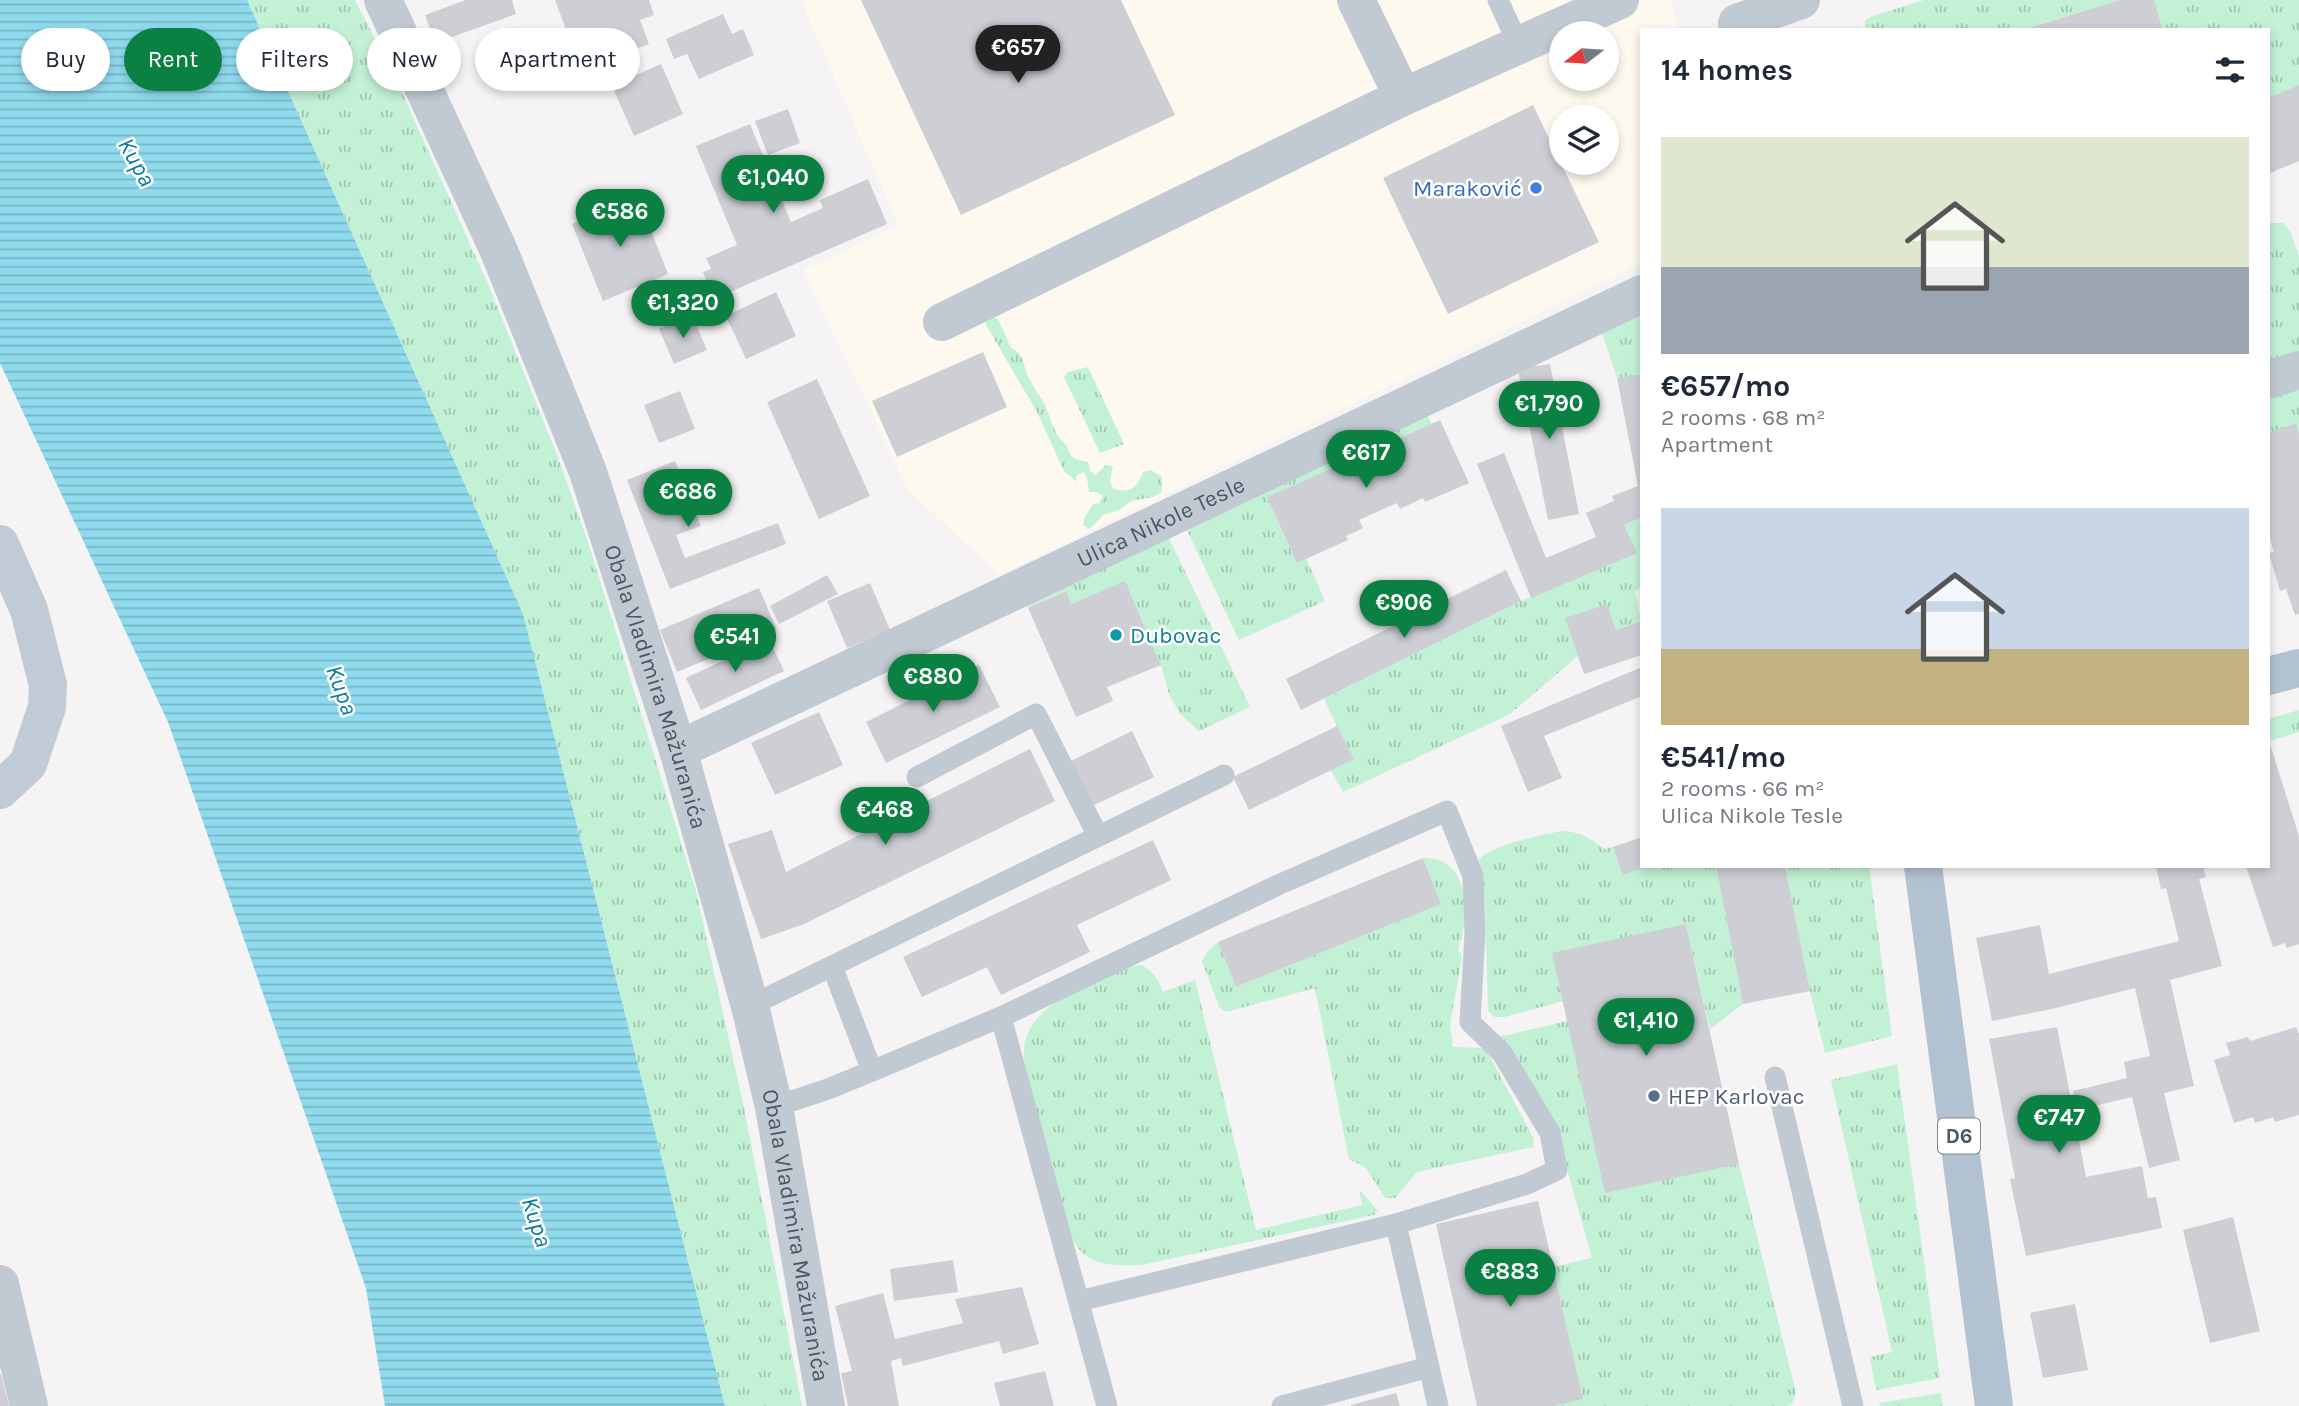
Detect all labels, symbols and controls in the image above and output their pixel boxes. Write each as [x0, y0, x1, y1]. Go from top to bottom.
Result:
north arrow [1549, 21, 1619, 91]
map controls [1549, 21, 1619, 175]
pin: €657 [977, 25, 1059, 85]
chip: Buy [21, 28, 110, 91]
chip: Rent [124, 28, 222, 91]
chip: Filters [236, 28, 353, 91]
chip: New [367, 28, 461, 91]
chip: Apartment [475, 28, 640, 91]
text: €657 [991, 34, 1045, 61]
icon: filters [2211, 51, 2249, 89]
text: 14 homes [1661, 52, 1793, 88]
button: layers [1549, 105, 1619, 175]
water label: Kupa [112, 133, 162, 191]
pin: €1,040 [716, 156, 830, 215]
text: €1,040 [737, 164, 809, 191]
place label: Maraković [1413, 175, 1522, 202]
marker: Maraković [1528, 180, 1544, 196]
icon: home [1892, 183, 2018, 309]
pin: €586 [579, 190, 661, 249]
text: €586 [592, 198, 648, 225]
pin: €1,320 [626, 280, 740, 340]
text: €1,320 [647, 289, 719, 316]
text: €657/mo [1661, 368, 1790, 404]
pin: €1,790 [1492, 382, 1606, 441]
text: €1,790 [1515, 390, 1583, 417]
text: 2 rooms · 68 m² [1661, 404, 1825, 431]
pin: €617 [1325, 430, 1407, 490]
text: Apartment [1661, 431, 1773, 458]
text: €617 [1342, 439, 1390, 466]
pin: €686 [647, 470, 729, 529]
street label: Ulica Nikole Tesle [1073, 471, 1249, 573]
text: €686 [659, 478, 717, 505]
street label: Obala Vladimira Mažuranića [599, 541, 713, 832]
icon: home [1892, 554, 2018, 680]
pin: €906 [1363, 580, 1445, 640]
text: €906 [1375, 589, 1433, 616]
pin: €541 [694, 614, 776, 674]
place label: Dubovac [1130, 622, 1221, 649]
text: €541 [710, 623, 760, 650]
marker: Dubovac [1108, 627, 1124, 643]
pin: €880 [892, 654, 974, 714]
water label: Kupa [320, 661, 364, 719]
text: €880 [904, 663, 962, 690]
text: €541/mo [1661, 739, 1786, 775]
text: 2 rooms · 66 m² [1661, 775, 1824, 802]
pin: €468 [844, 788, 926, 847]
text: €468 [856, 796, 914, 823]
text: Ulica Nikole Tesle [1661, 802, 1843, 829]
pin: €1,410 [1589, 998, 1703, 1058]
text: €1,410 [1613, 1007, 1679, 1034]
place label: HEP Karlovac [1668, 1083, 1805, 1110]
street label: Obala Vladimira Mažuranića [757, 1086, 835, 1384]
marker: HEP Karlovac [1646, 1088, 1662, 1104]
pin: €747 [2018, 1096, 2100, 1155]
text: €747 [2033, 1104, 2085, 1131]
road number: D6 [1938, 1118, 1980, 1154]
water label: Kupa [516, 1193, 558, 1251]
pin: €883 [1469, 1250, 1551, 1309]
text: €883 [1481, 1258, 1539, 1285]

